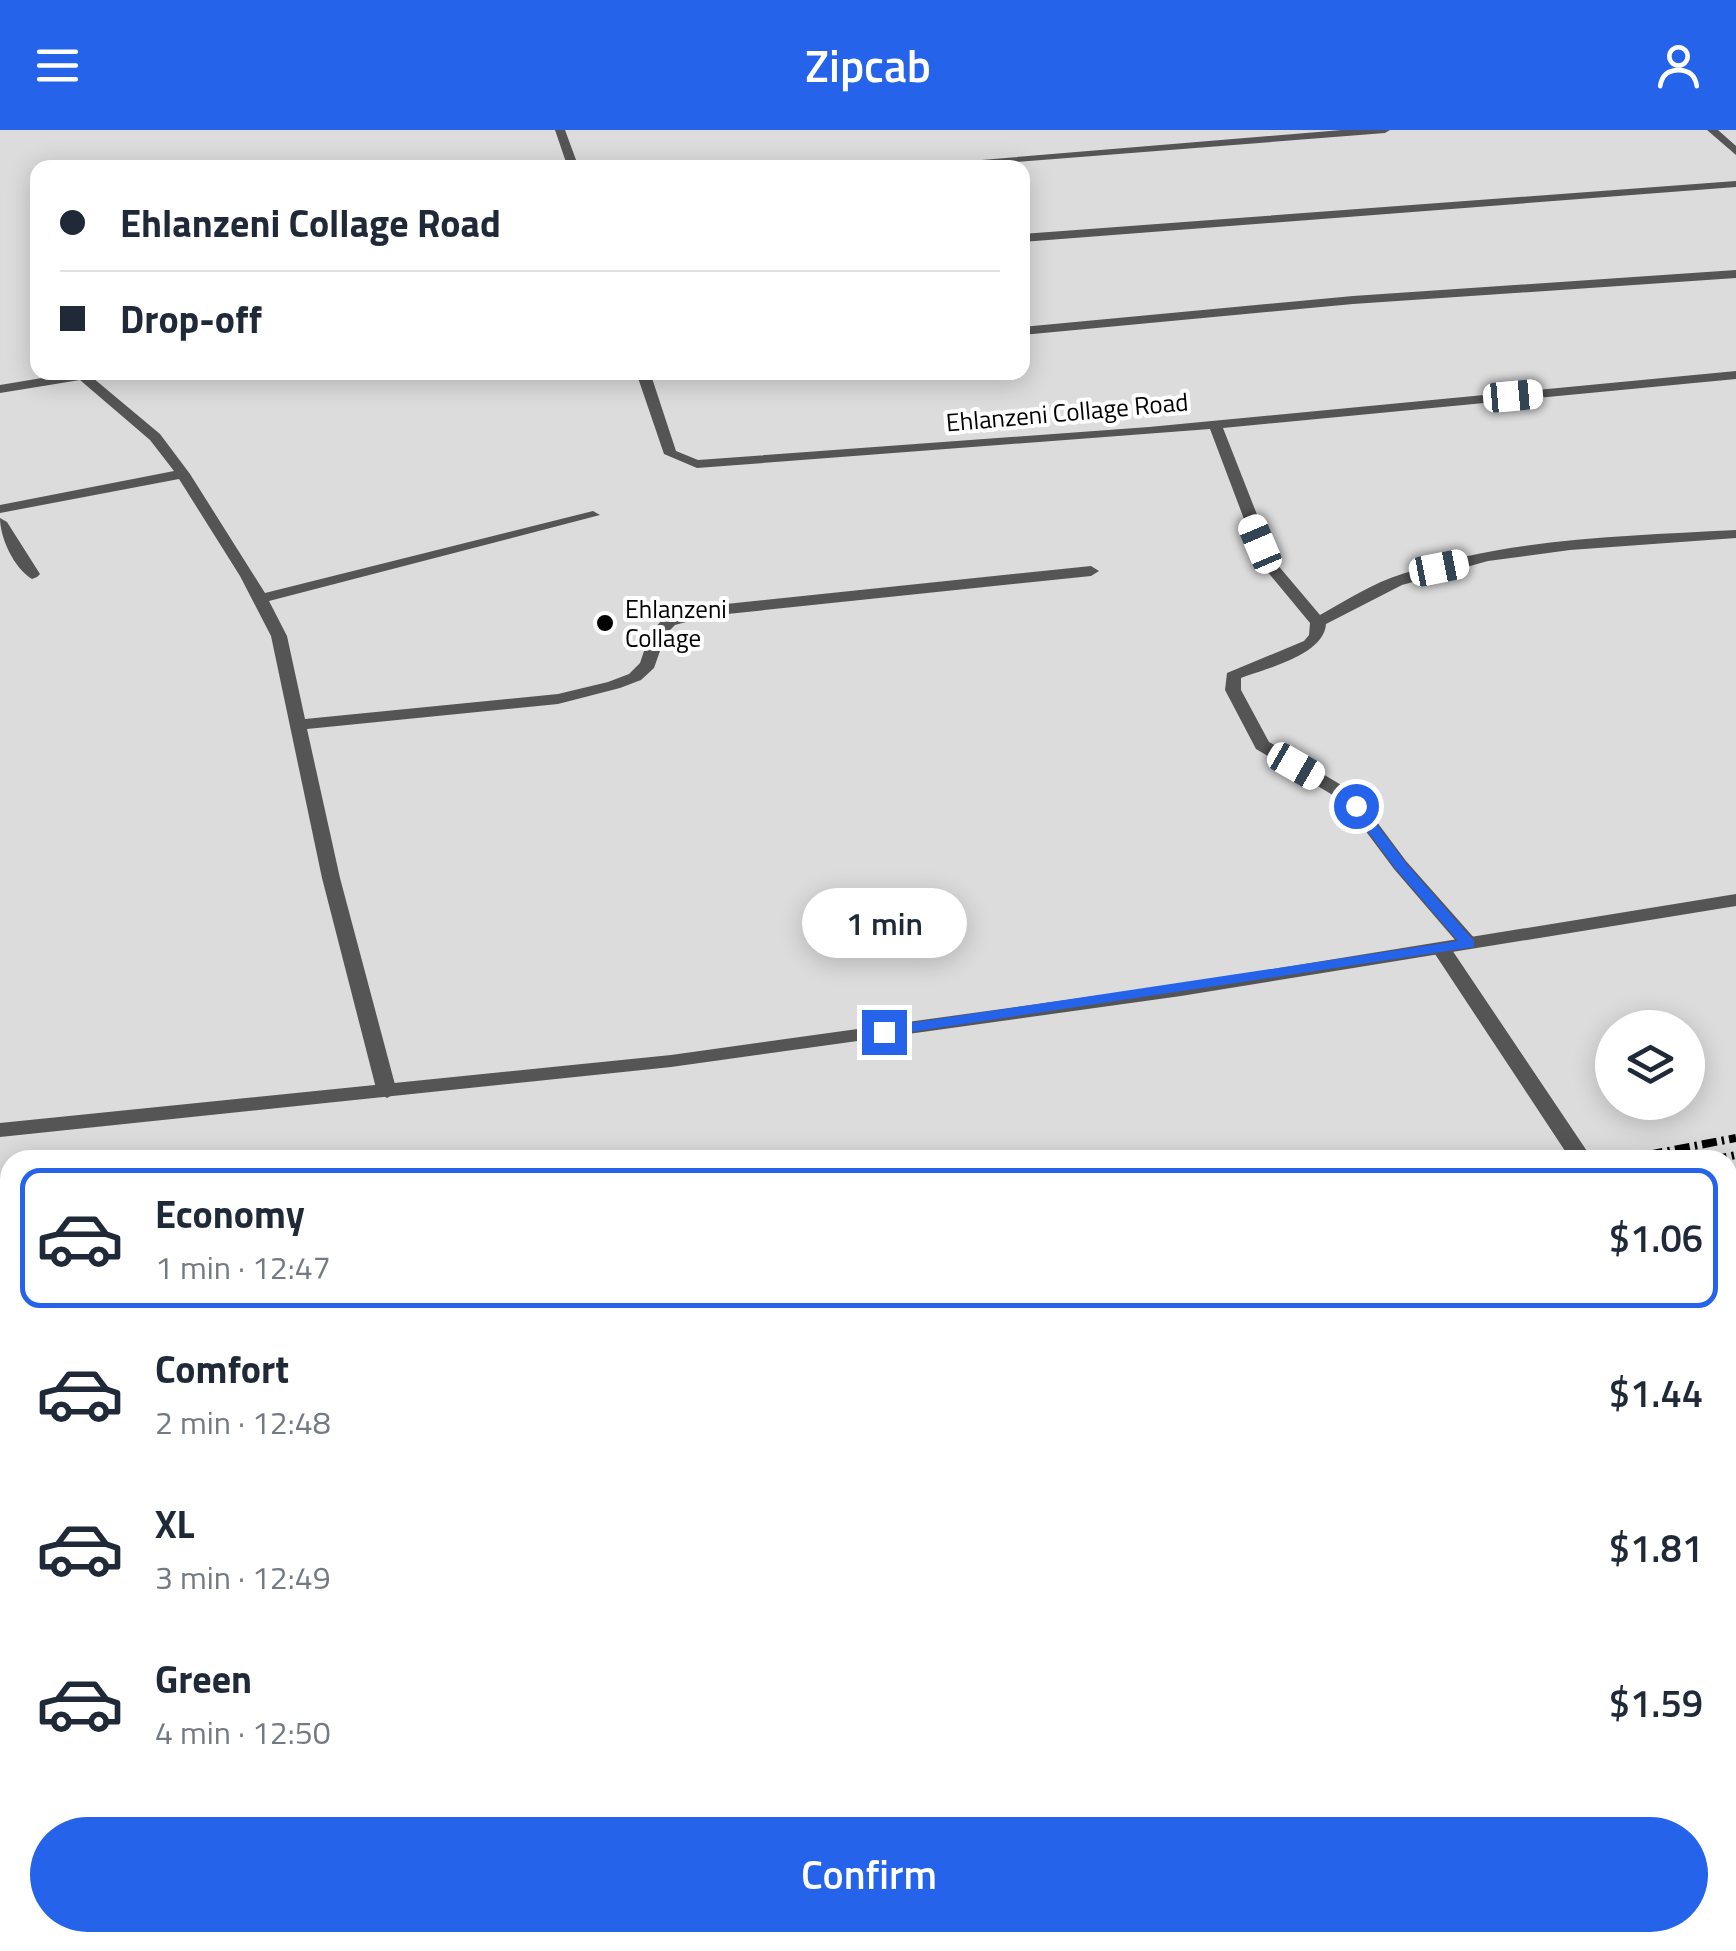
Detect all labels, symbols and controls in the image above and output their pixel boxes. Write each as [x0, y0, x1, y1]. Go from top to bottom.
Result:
text: Zipcab [805, 31, 931, 99]
icon: menu [30, 38, 85, 93]
icon: person [1651, 38, 1706, 93]
text: Ehlanzeni Collage Road [120, 194, 501, 252]
text: Drop-off [120, 290, 262, 348]
car [1482, 378, 1544, 414]
street label: Ehlanzeni Collage Road [944, 382, 1190, 442]
car [1234, 511, 1286, 577]
car [1407, 548, 1471, 588]
place label: Ehlanzeni Collage [625, 590, 727, 657]
marker: Ehlanzeni Collage [594, 612, 616, 634]
car [1263, 738, 1329, 794]
route start [1334, 784, 1379, 829]
callout: 1 min [802, 887, 966, 957]
text: 1 min [846, 899, 923, 947]
route end [862, 1010, 907, 1055]
map controls [1595, 1010, 1705, 1120]
button: layers [1595, 1010, 1705, 1120]
text: Economy [155, 1185, 305, 1243]
icon: car [35, 1193, 125, 1283]
text: $1.06 [1609, 1209, 1703, 1267]
text: 1 min · 12:47 [155, 1243, 331, 1291]
text: Comfort [155, 1340, 289, 1398]
icon: car [35, 1348, 125, 1438]
text: $1.44 [1609, 1364, 1703, 1422]
text: 2 min · 12:48 [155, 1398, 331, 1446]
text: XL [155, 1495, 195, 1553]
icon: car [35, 1503, 125, 1593]
text: $1.81 [1609, 1519, 1703, 1577]
text: 3 min · 12:49 [155, 1553, 331, 1601]
text: Green [155, 1650, 252, 1708]
icon: car [35, 1658, 125, 1748]
text: $1.59 [1609, 1674, 1703, 1732]
text: 4 min · 12:50 [155, 1708, 331, 1756]
button: Confirm [30, 1817, 1708, 1932]

